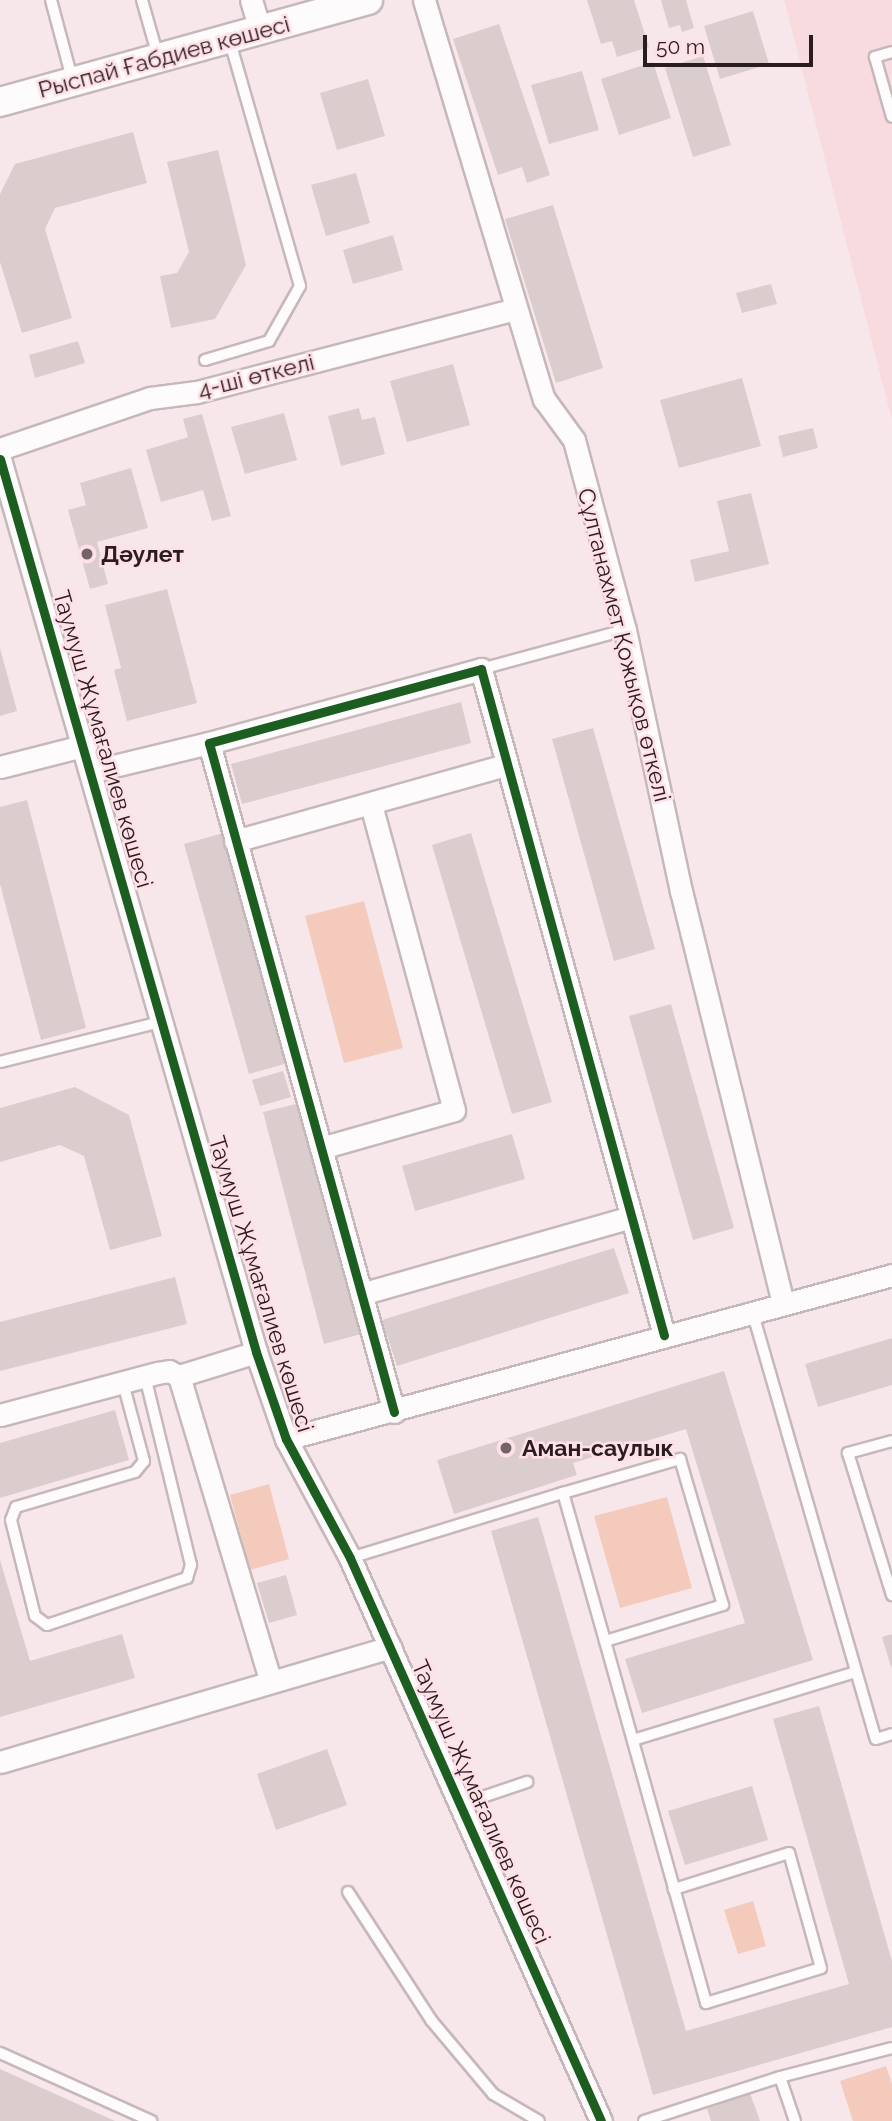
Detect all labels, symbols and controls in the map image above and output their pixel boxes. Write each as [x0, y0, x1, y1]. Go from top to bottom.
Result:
street label: Рыспай Ғабдиев көшесі [35, 10, 293, 104]
scale bar [647, 21, 817, 65]
text: 50 m [656, 34, 705, 59]
street label: 4-ші өткелі [195, 348, 317, 404]
street label: Сұлтанахмет Қожықов өткелі [572, 485, 676, 805]
place label: Дәулет [101, 540, 184, 568]
marker: Дәулет [79, 546, 95, 562]
street label: Таумуш Жұмағалиев көшесі [47, 587, 159, 891]
street label: Таумуш Жұмағалиев көшесі [203, 1133, 319, 1435]
place label: Аман-саулык [522, 1434, 674, 1462]
marker: Аман-саулык [496, 1438, 516, 1458]
street label: Таумуш Жұмағалиев көшесі [406, 1656, 556, 1948]

